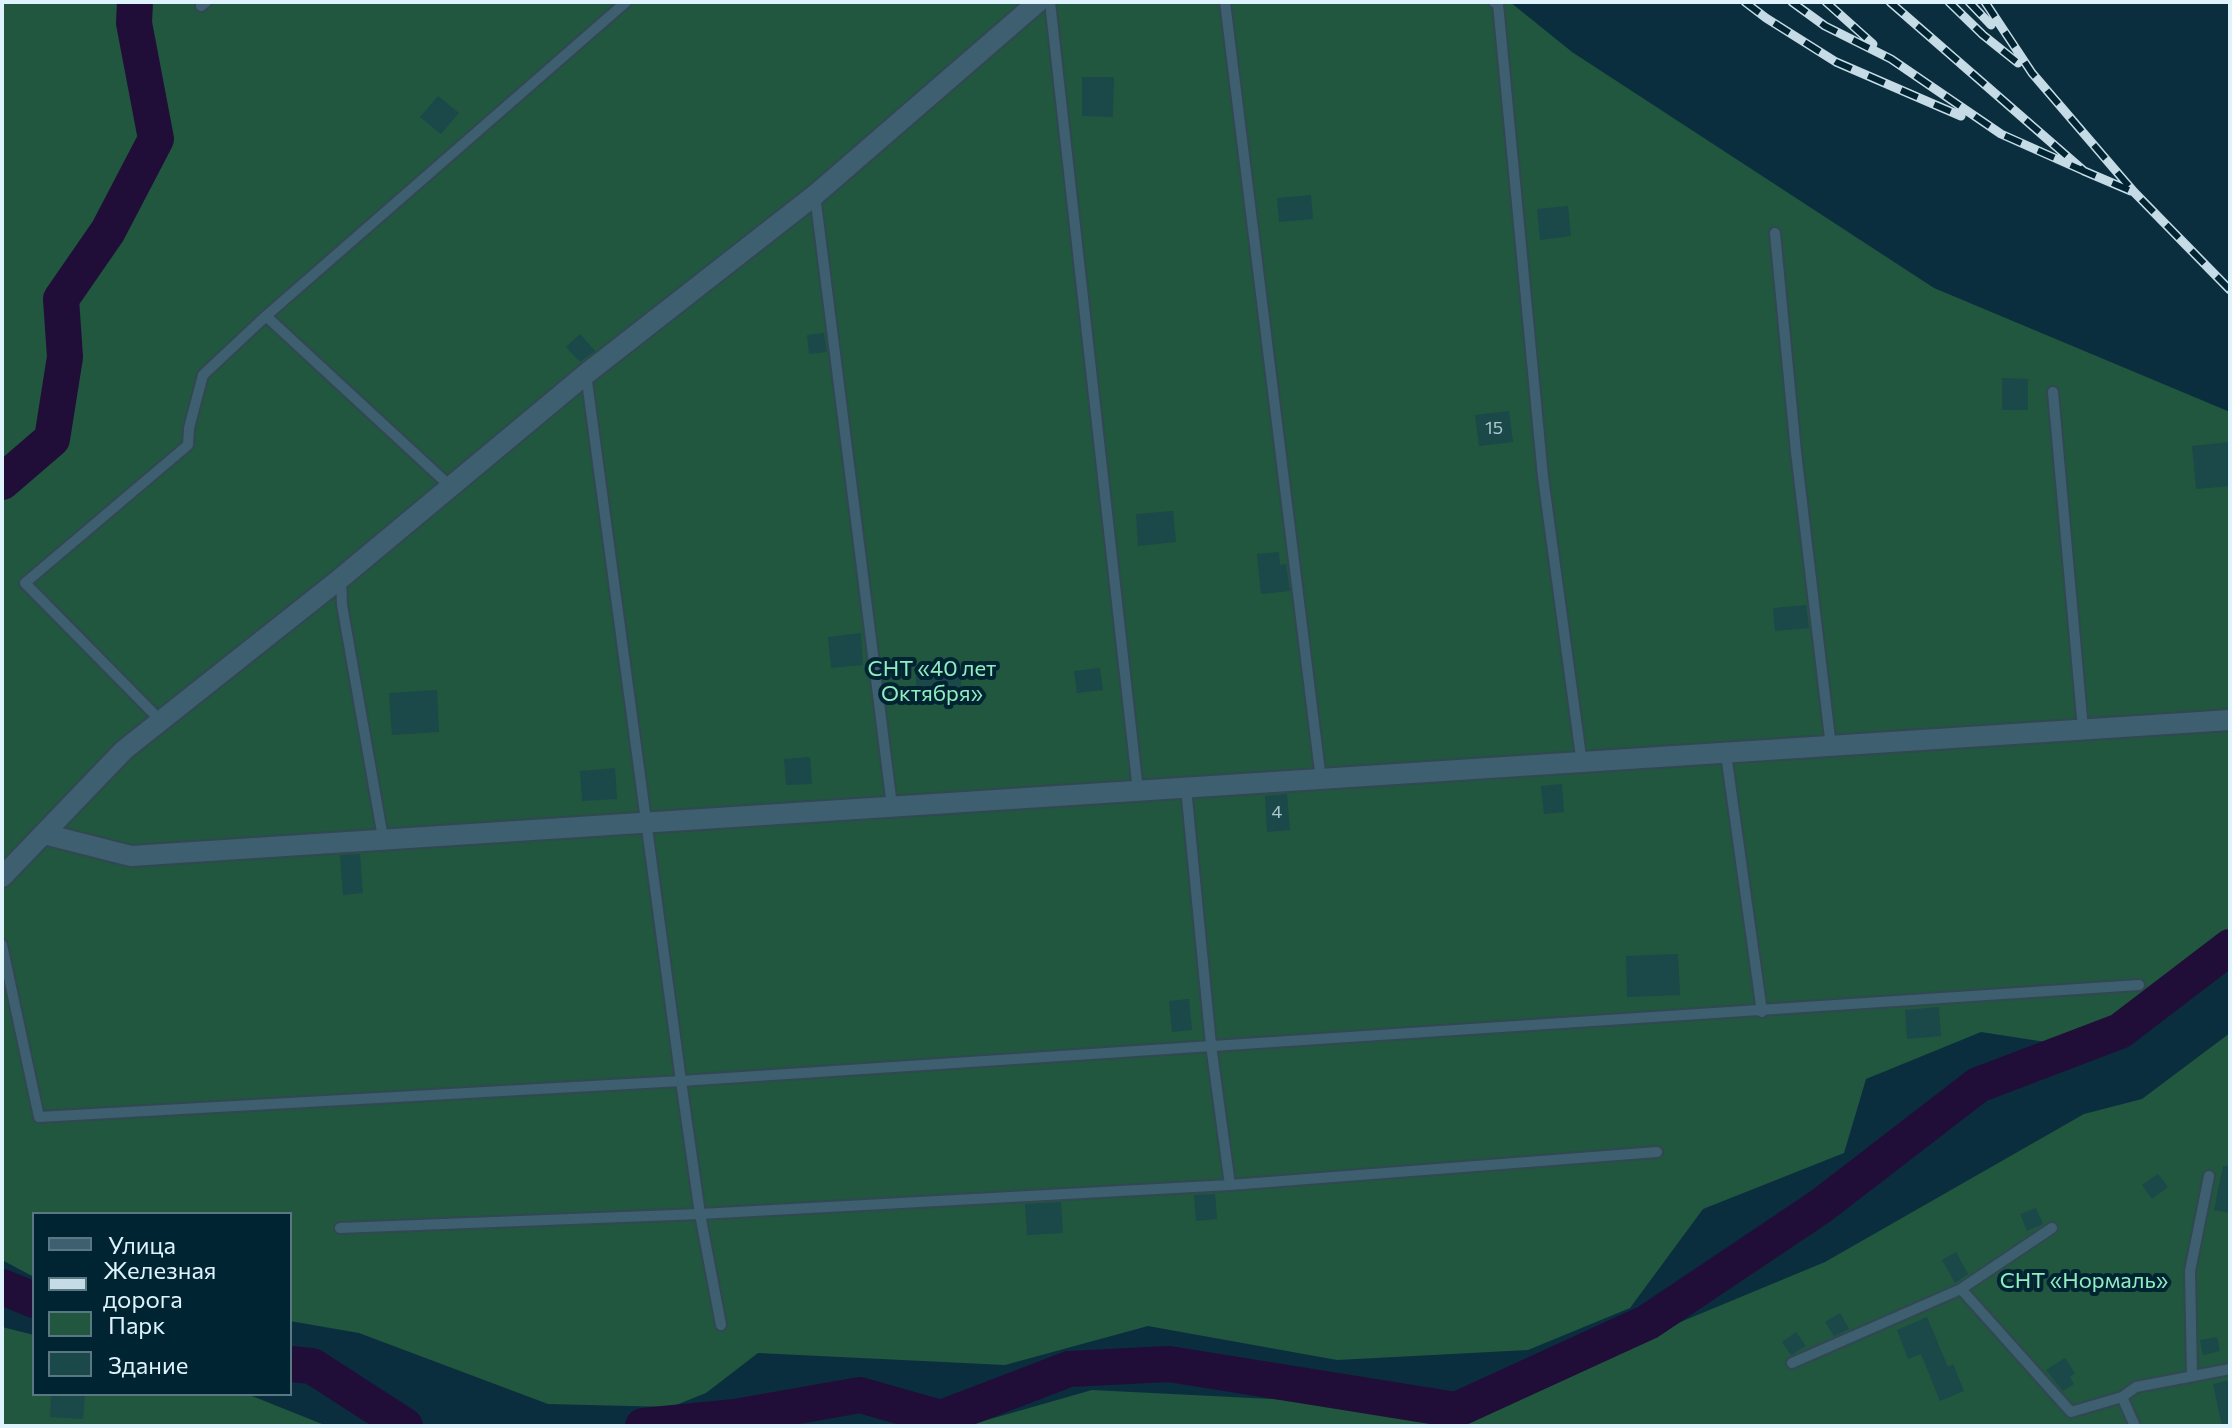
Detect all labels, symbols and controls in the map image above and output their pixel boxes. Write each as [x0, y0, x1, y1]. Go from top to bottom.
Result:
house number: 15 [1485, 417, 1503, 439]
park label: СНТ «40 лет Октября» [868, 656, 996, 708]
house number: 4 [1272, 801, 1282, 823]
legend [32, 1212, 292, 1396]
text: Улица [108, 1230, 176, 1259]
text: Железная дорога [103, 1255, 216, 1313]
park label: СНТ «Нормаль» [2000, 1268, 2168, 1294]
text: Парк [108, 1310, 165, 1339]
text: Здание [108, 1350, 188, 1379]

